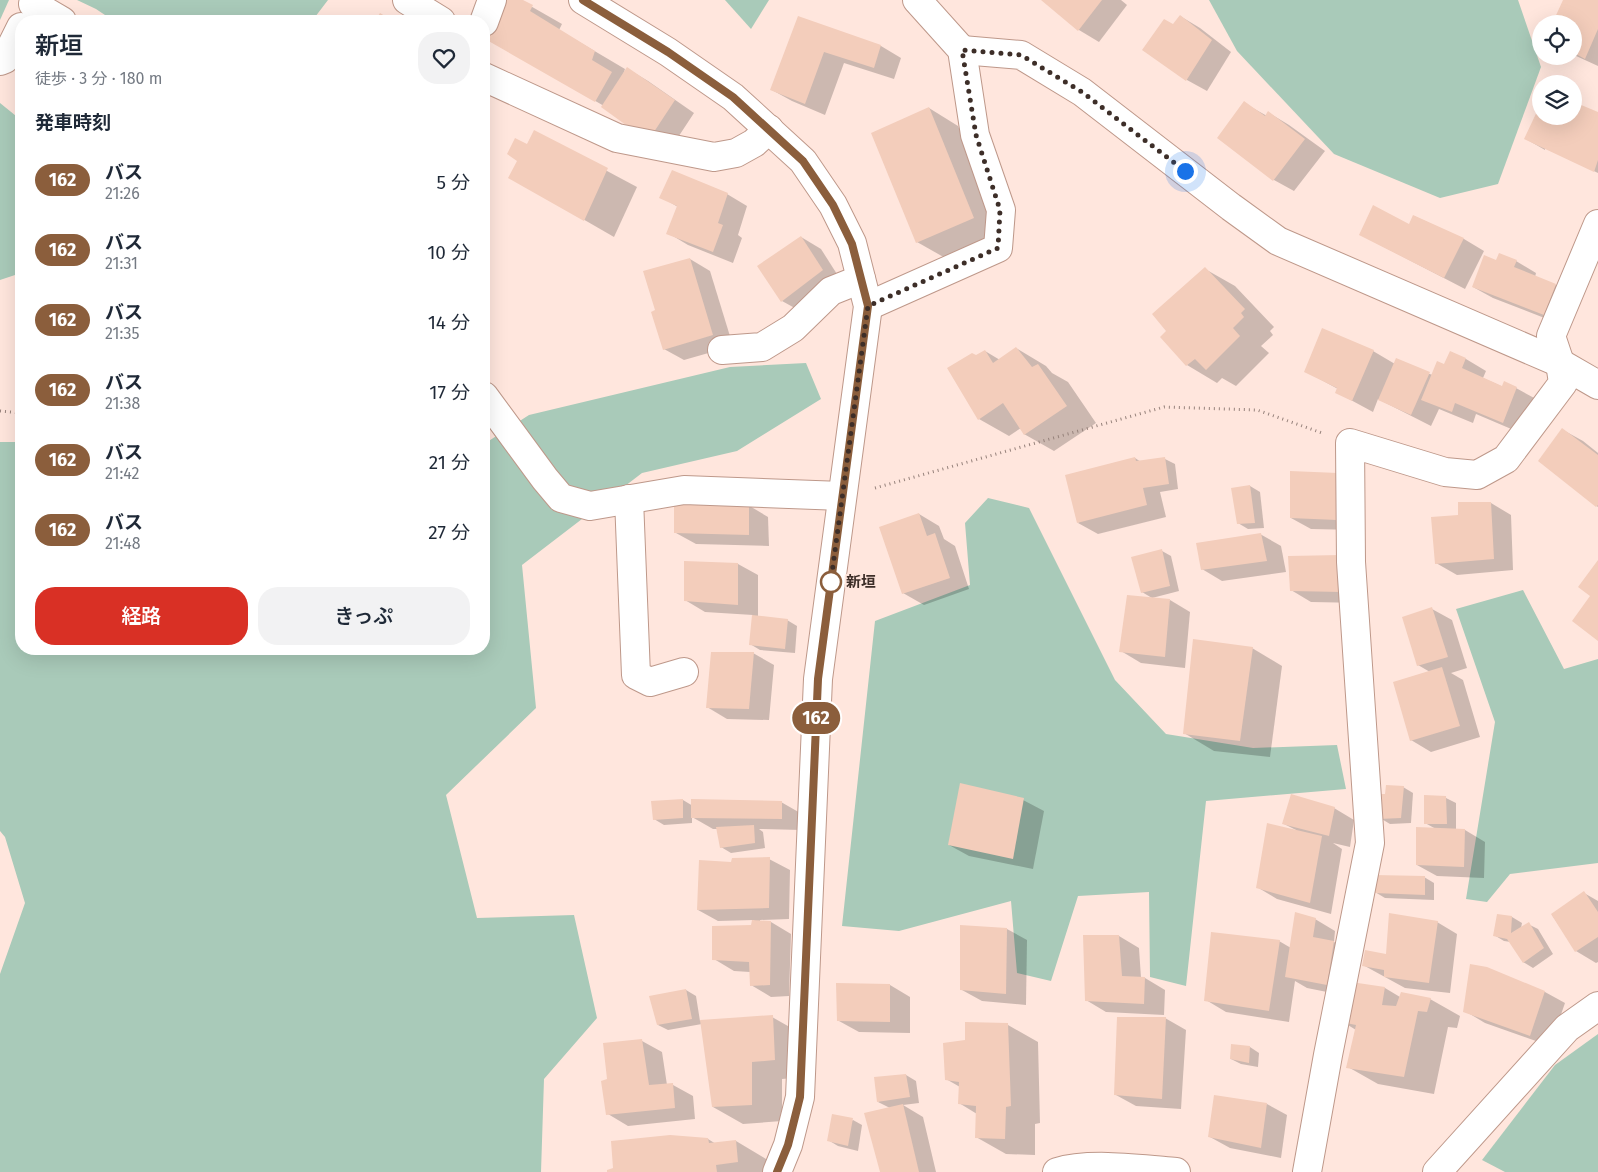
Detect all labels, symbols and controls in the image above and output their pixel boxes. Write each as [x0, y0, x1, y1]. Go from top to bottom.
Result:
map controls [1532, 15, 1582, 125]
button: locate [1532, 15, 1582, 65]
text: 新垣 [35, 32, 83, 60]
button: heart [418, 32, 470, 84]
text: 徒歩 · 3 分 · 180 m [35, 69, 163, 88]
button: layers [1532, 75, 1582, 125]
text: 発車時刻 [35, 111, 111, 134]
your location [1173, 159, 1198, 184]
text: バス [105, 161, 143, 184]
text: 162 [49, 169, 76, 191]
text: 5 分 [436, 171, 470, 194]
text: 21:26 [105, 184, 140, 203]
text: バス [105, 231, 143, 254]
text: 162 [49, 239, 76, 261]
text: 10 分 [427, 241, 470, 264]
text: 21:31 [105, 254, 138, 273]
text: バス [105, 301, 143, 324]
text: 162 [49, 309, 76, 331]
text: 14 分 [428, 311, 470, 334]
text: 21:35 [105, 324, 139, 343]
text: バス [105, 371, 143, 394]
text: 162 [49, 379, 76, 401]
text: 17 分 [429, 381, 470, 404]
text: 21:38 [105, 394, 140, 413]
text: バス [105, 441, 143, 464]
text: 162 [49, 449, 76, 471]
text: 21 分 [429, 451, 470, 474]
text: 21:42 [105, 464, 139, 483]
text: バス [105, 511, 143, 534]
text: 162 [49, 519, 76, 541]
text: 27 分 [428, 521, 470, 544]
text: 21:48 [105, 534, 141, 553]
marker: 新垣 [820, 571, 842, 593]
place label: 新垣 [846, 573, 876, 591]
button: 経路 [35, 587, 248, 645]
button: きっぷ [258, 587, 470, 645]
line badge: 162 [787, 702, 845, 734]
text: 162 [802, 707, 830, 729]

